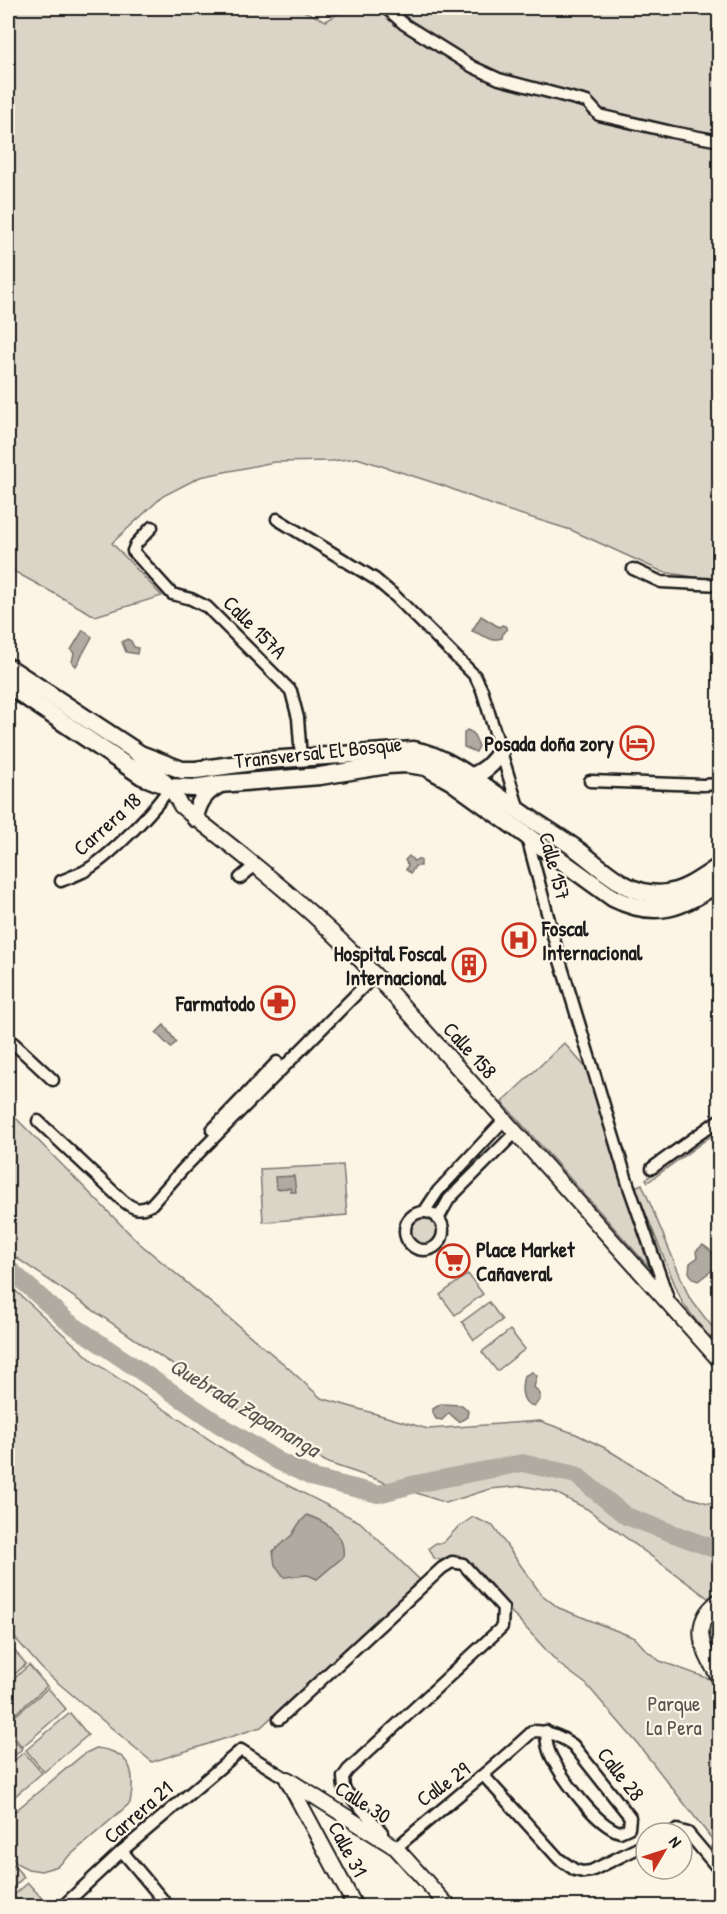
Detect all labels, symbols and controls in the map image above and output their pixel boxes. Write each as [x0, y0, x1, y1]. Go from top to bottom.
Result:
street label: Calle 157A [217, 589, 293, 665]
hotel icon: Posada doña zory [619, 725, 655, 761]
street label: Transversal El Bosque [233, 729, 403, 775]
place label: Posada doña zory [484, 729, 614, 759]
street label: Carrera 18 [67, 786, 147, 862]
street label: Calle 157 [532, 829, 578, 903]
place label: Foscal Internacional [541, 914, 643, 967]
hospital icon: Foscal Internacional [501, 922, 537, 958]
place label: Hospital Foscal Internacional [334, 939, 446, 992]
building icon: Hospital Foscal Internacional [451, 947, 487, 983]
pharmacy icon: Farmatodo [260, 985, 296, 1021]
place label: Farmatodo [175, 989, 256, 1018]
street label: Calle 158 [437, 1015, 503, 1085]
place label: Place Market Cañaveral [476, 1235, 575, 1288]
supermarket icon: Place Market Cañaveral [435, 1243, 471, 1279]
water label: Quebrada Zapamanga [164, 1350, 328, 1465]
park label: Parque La Pera [646, 1689, 702, 1742]
street label: Calle 28 [591, 1741, 651, 1807]
street label: Calle 29 [410, 1755, 476, 1813]
street label: Carrera 21 [97, 1774, 179, 1850]
street label: Calle 30 [330, 1774, 396, 1830]
street label: Calle 31 [321, 1816, 375, 1882]
north arrow [634, 1821, 694, 1881]
text: N [664, 1831, 687, 1852]

